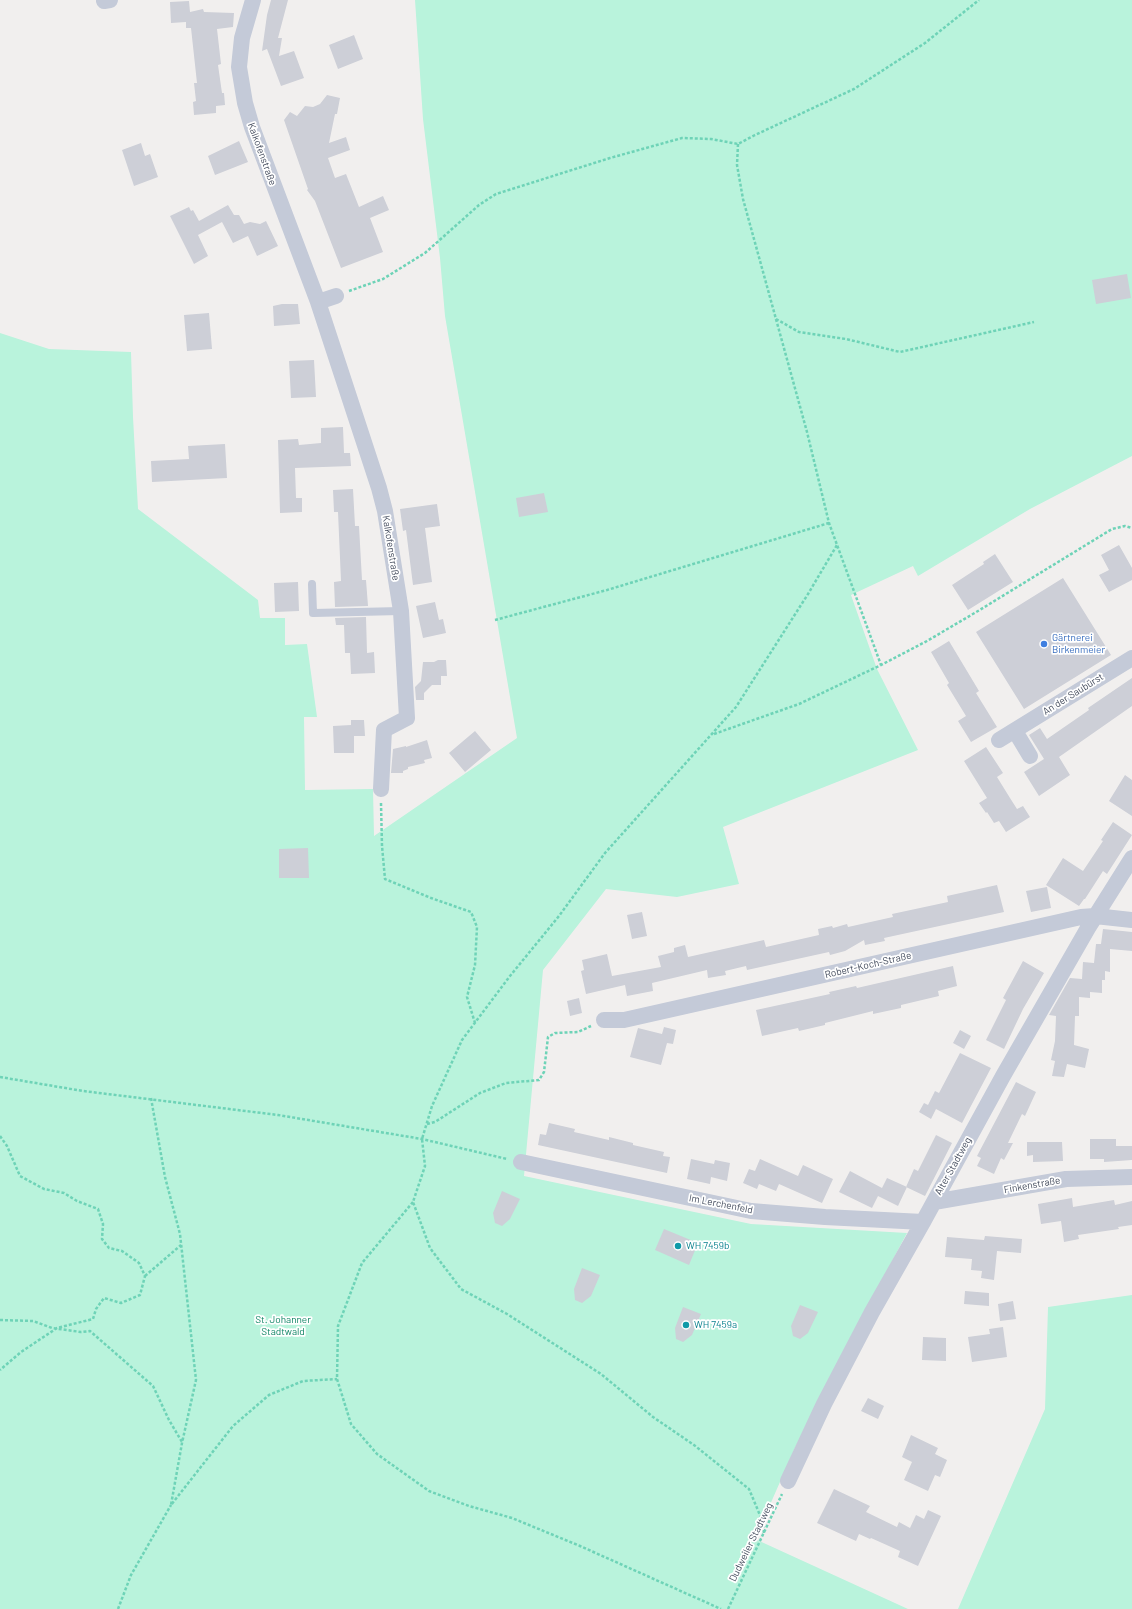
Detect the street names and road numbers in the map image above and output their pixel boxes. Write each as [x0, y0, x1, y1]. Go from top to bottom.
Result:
street label: Kalkofenstraße [245, 121, 279, 187]
street label: Kalkofenstraße [380, 515, 402, 581]
street label: An der Saubürst [1041, 671, 1105, 717]
street label: Robert-Koch-Straße [824, 949, 912, 981]
street label: Alter Stadtweg [932, 1135, 974, 1197]
street label: Finkenstraße [1003, 1174, 1061, 1196]
street label: Im Lerchenfeld [688, 1192, 754, 1216]
street label: Dudweiler Stadtweg [727, 1501, 775, 1583]

